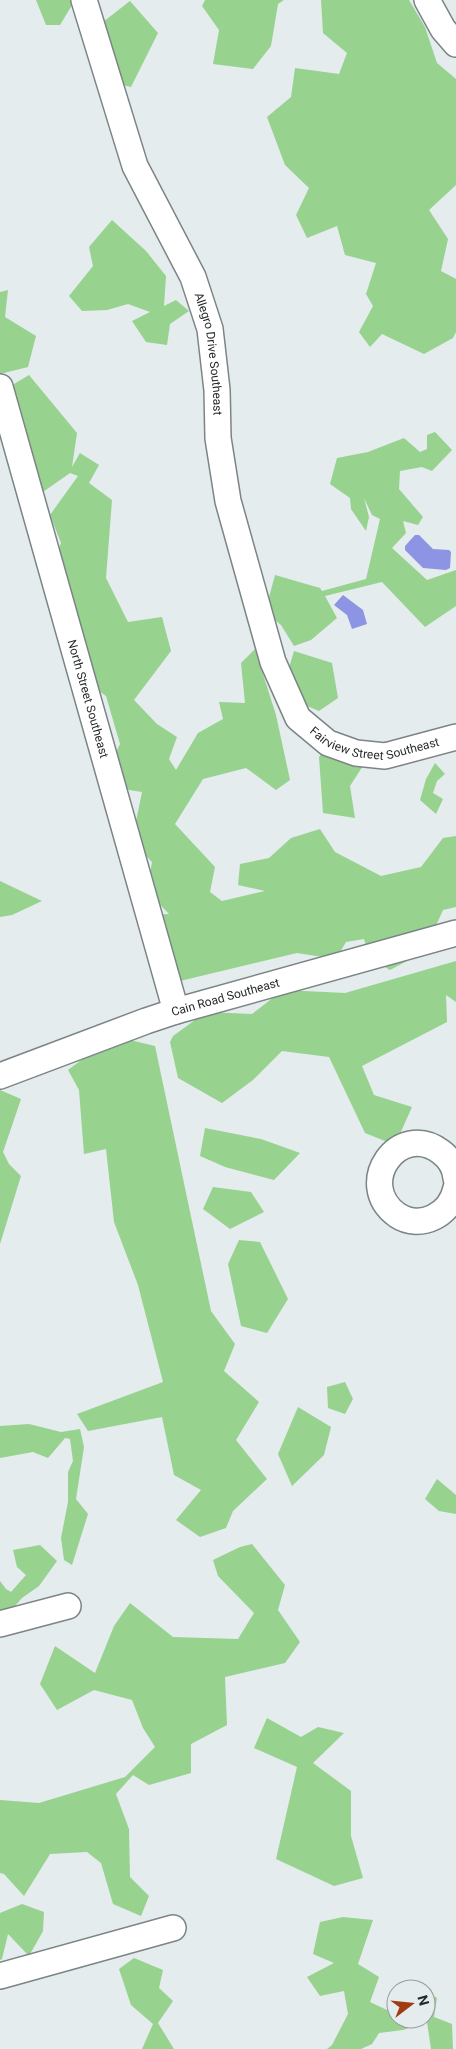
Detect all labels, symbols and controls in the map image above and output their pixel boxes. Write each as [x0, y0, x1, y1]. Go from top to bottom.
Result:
street label: Allegro Drive Southeast [192, 291, 225, 416]
street label: North Street Southeast [65, 638, 111, 760]
street label: Fairview Street Southeast [307, 724, 441, 763]
street label: Cain Road Southeast [170, 975, 281, 1019]
north arrow [386, 1979, 436, 2029]
text: N [414, 1993, 433, 2007]

